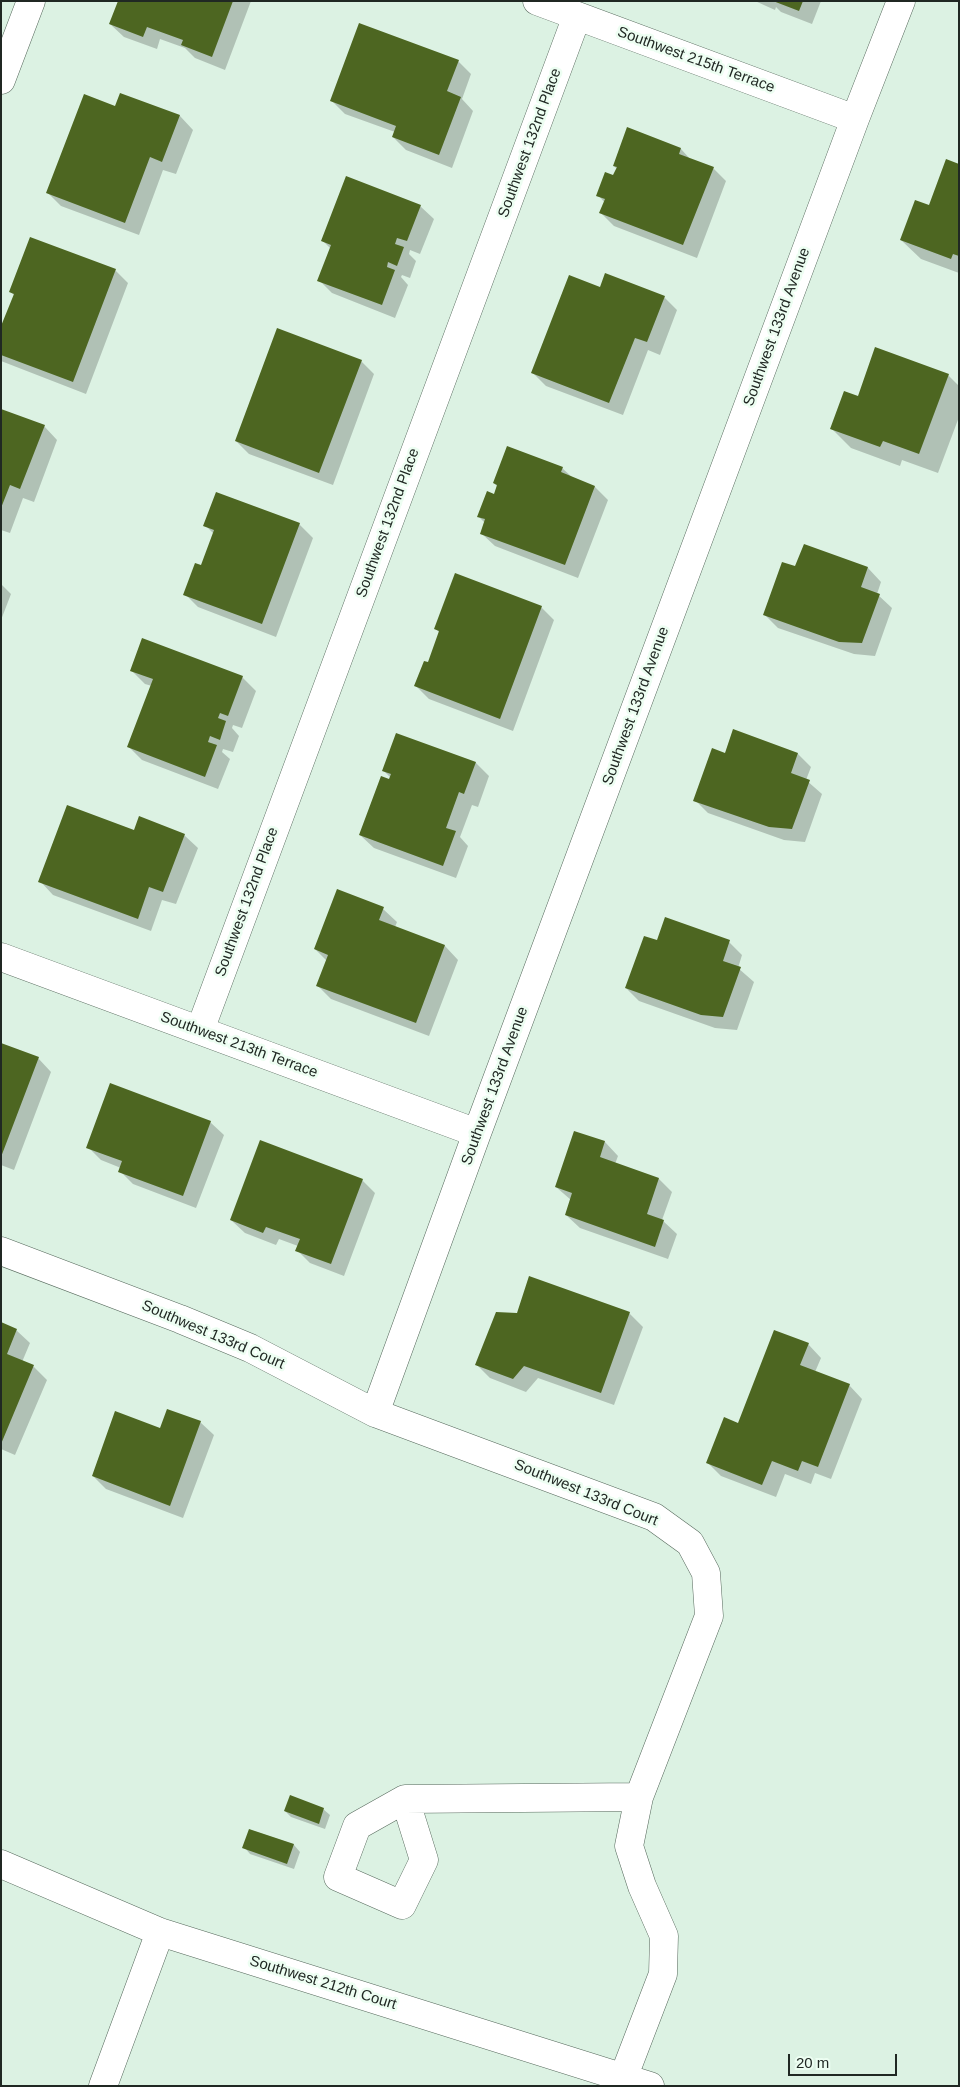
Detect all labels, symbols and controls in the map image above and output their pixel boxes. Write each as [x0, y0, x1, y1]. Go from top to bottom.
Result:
street label: Southwest 215th Terrace [615, 23, 777, 97]
street label: Southwest 132nd Place [495, 66, 565, 220]
street label: Southwest 133rd Avenue [740, 245, 814, 409]
street label: Southwest 132nd Place [353, 446, 423, 600]
street label: Southwest 133rd Avenue [599, 624, 673, 788]
street label: Southwest 132nd Place [212, 825, 282, 979]
street label: Southwest 133rd Avenue [458, 1004, 532, 1168]
street label: Southwest 213th Terrace [158, 1008, 320, 1082]
street label: Southwest 133rd Court [139, 1297, 287, 1373]
street label: Southwest 133rd Court [512, 1456, 660, 1530]
street label: Southwest 212th Court [247, 1952, 399, 2014]
scale bar [790, 2044, 899, 2076]
text: 20 m [796, 2054, 829, 2071]

